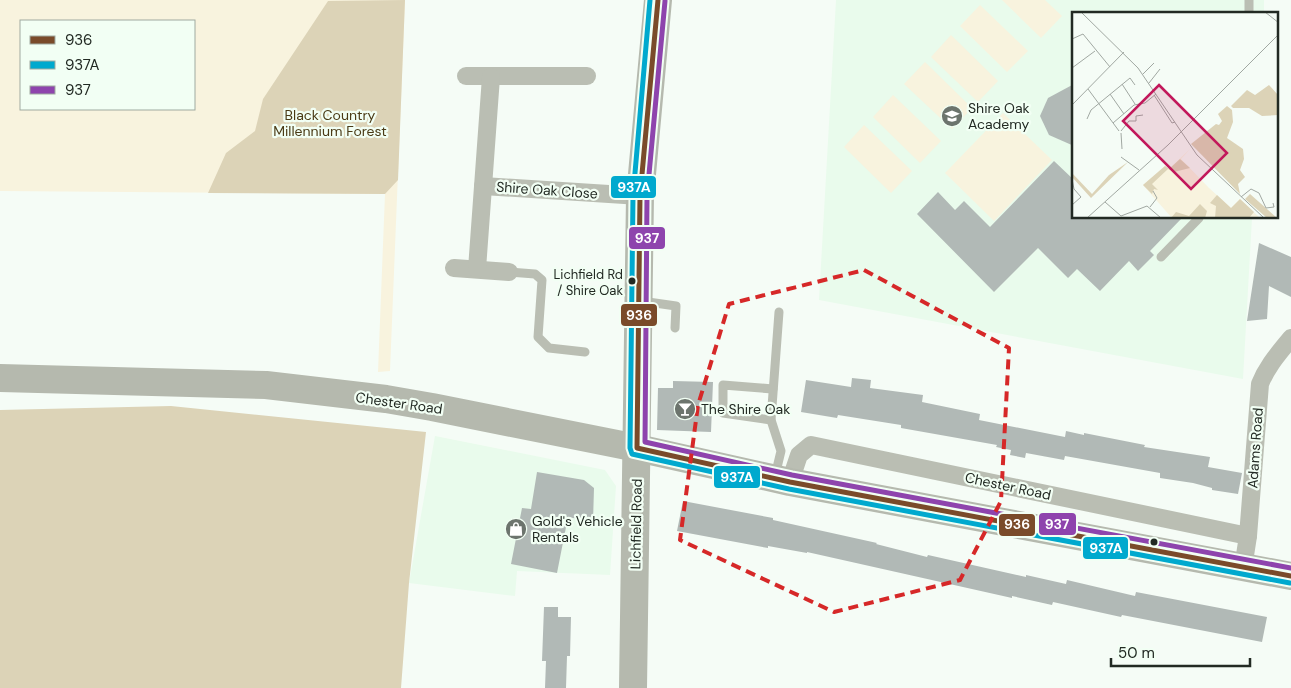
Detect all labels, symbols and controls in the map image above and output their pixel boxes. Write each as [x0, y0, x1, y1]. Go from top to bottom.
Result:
inset map [1072, 12, 1278, 219]
legend [20, 20, 195, 110]
text: 936 [65, 30, 92, 50]
text: 937A [65, 55, 99, 75]
text: 937 [65, 80, 91, 100]
place label: Shire Oak Academy [968, 99, 1030, 133]
school or university icon: Shire Oak Academy [940, 104, 964, 128]
park label: Black Country Millennium Forest [273, 106, 387, 140]
line badge: 937A [610, 175, 657, 199]
street label: Shire Oak Close [496, 177, 598, 203]
text: 937A [617, 178, 651, 196]
line badge: 937 [628, 226, 666, 250]
text: 937 [635, 229, 660, 247]
place label: Lichfield Rd / Shire Oak [553, 266, 623, 299]
marker: Lichfield Rd / Shire Oak [627, 276, 637, 286]
line badge: 936 [620, 303, 658, 327]
text: 936 [626, 306, 652, 324]
street label: Chester Road [354, 388, 444, 418]
bar icon: The Shire Oak [673, 397, 697, 421]
place label: The Shire Oak [701, 400, 790, 418]
street label: Adams Road [1243, 407, 1267, 489]
line badge: 937A [713, 465, 761, 489]
text: 937A [720, 468, 754, 486]
street label: Chester Road [963, 468, 1053, 504]
street label: Lichfield Road [626, 478, 646, 570]
place label: Gold's Vehicle Rentals [532, 512, 623, 546]
line badge: 937 [1038, 512, 1077, 536]
line badge: 936 [998, 513, 1036, 537]
text: 936 [1004, 515, 1030, 533]
text: 937 [1045, 515, 1070, 533]
shop icon: Gold's Vehicle Rentals [504, 517, 528, 541]
line badge: 937A [1082, 536, 1129, 560]
unlabelled marker [1149, 537, 1159, 547]
text: 937A [1089, 539, 1123, 557]
scale bar [1111, 636, 1250, 668]
text: 50 m [1118, 643, 1155, 663]

